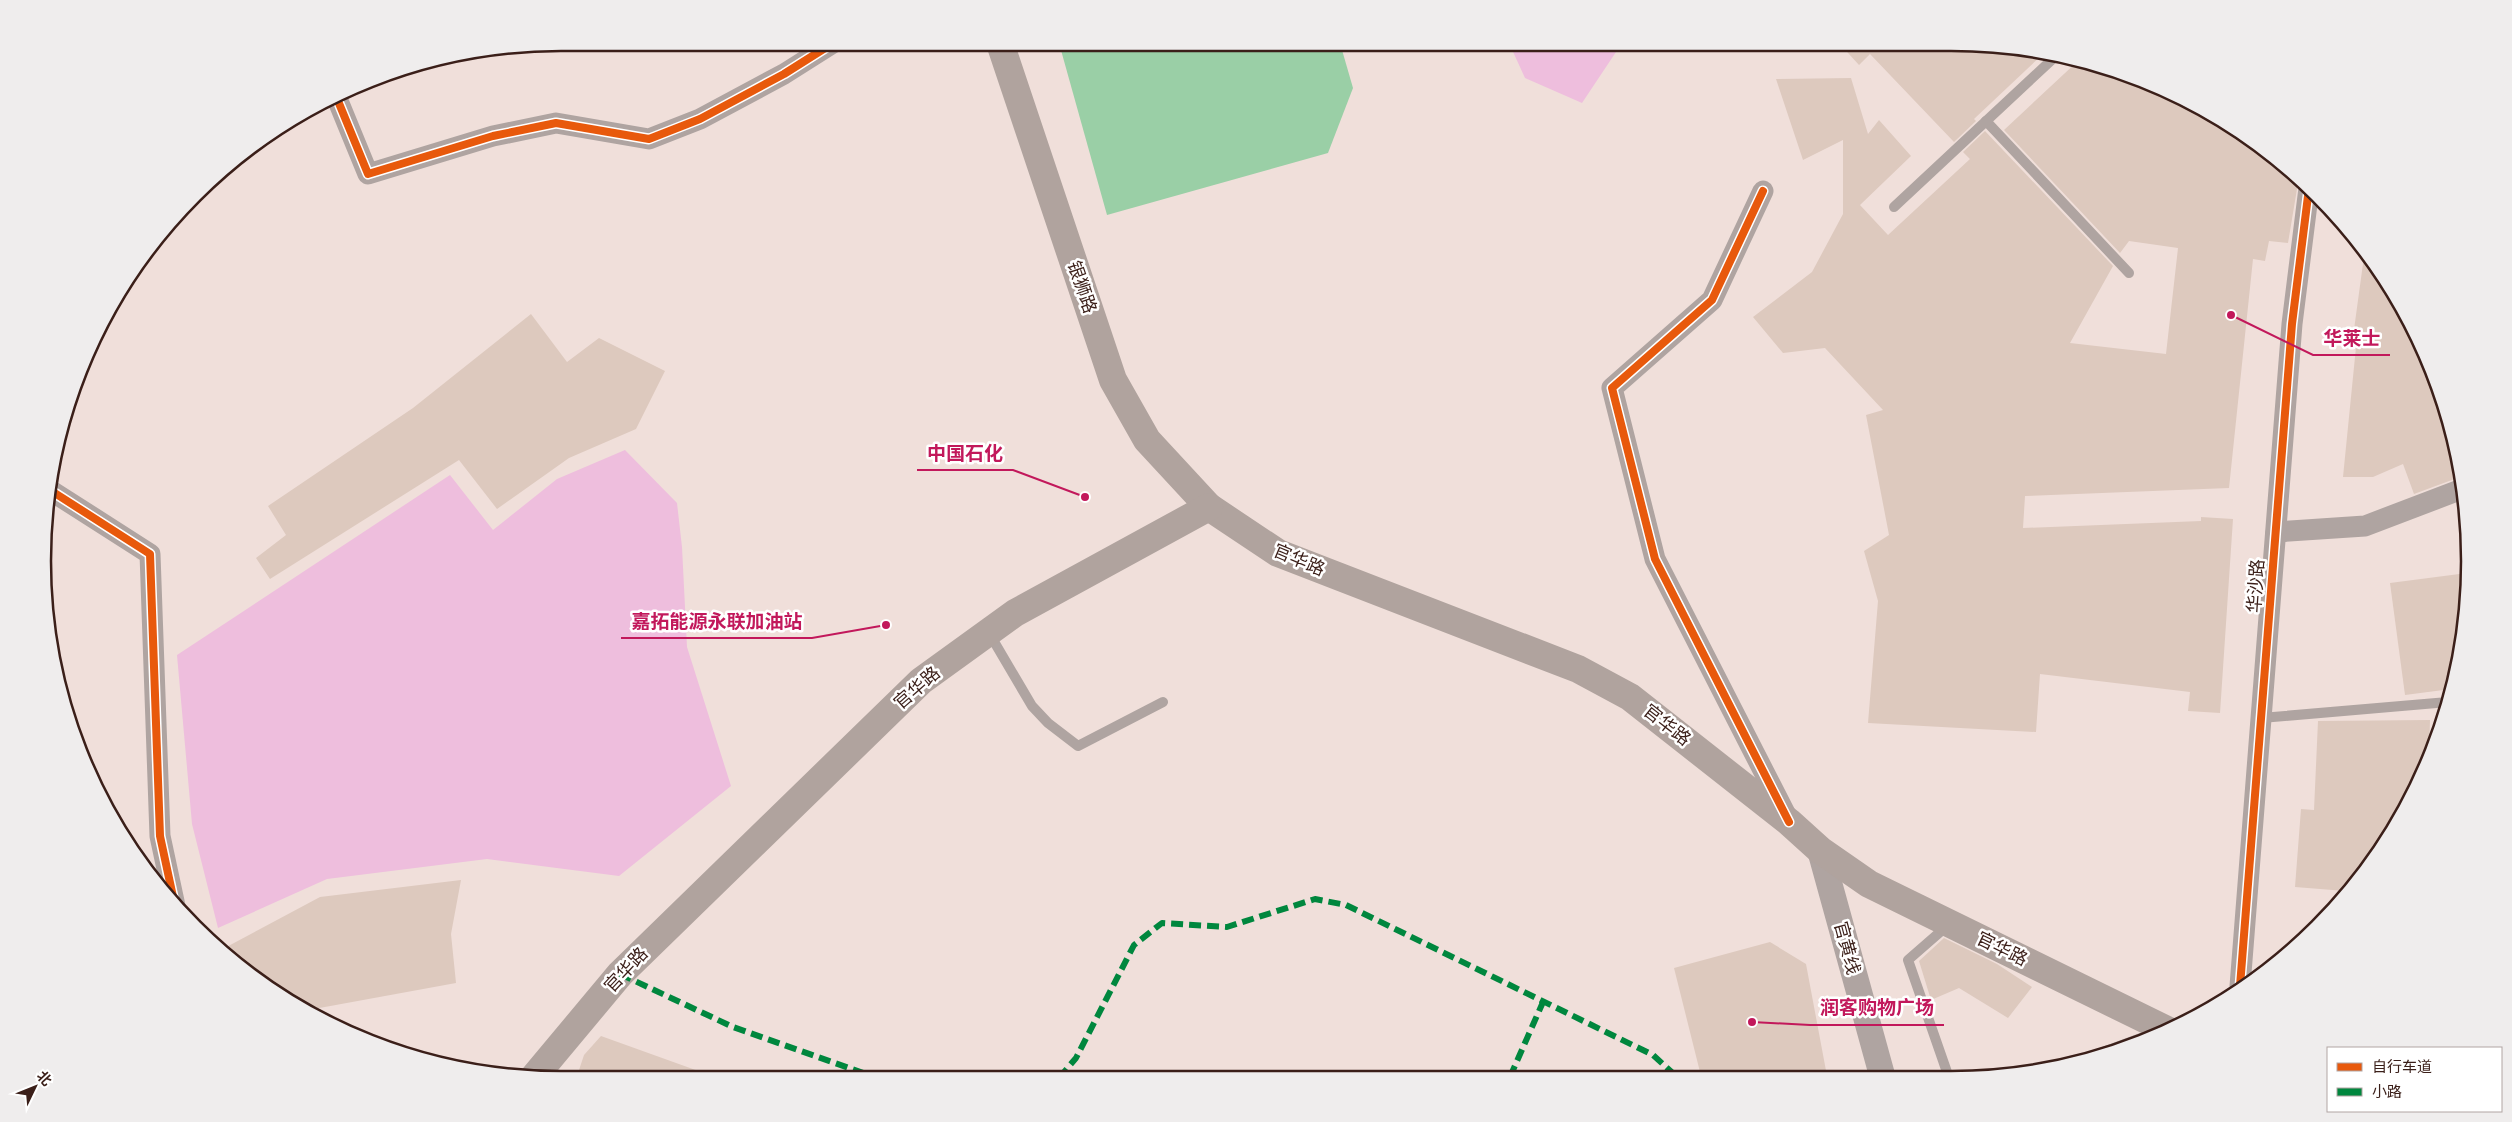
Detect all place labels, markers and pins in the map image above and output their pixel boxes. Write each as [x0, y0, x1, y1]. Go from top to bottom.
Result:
callout: 华莱士 [2313, 321, 2390, 355]
callout: 中国石化 [917, 436, 1013, 470]
callout: 嘉拓能源永联加油站 [621, 604, 812, 638]
callout: 润客购物广场 [1810, 991, 1944, 1025]

